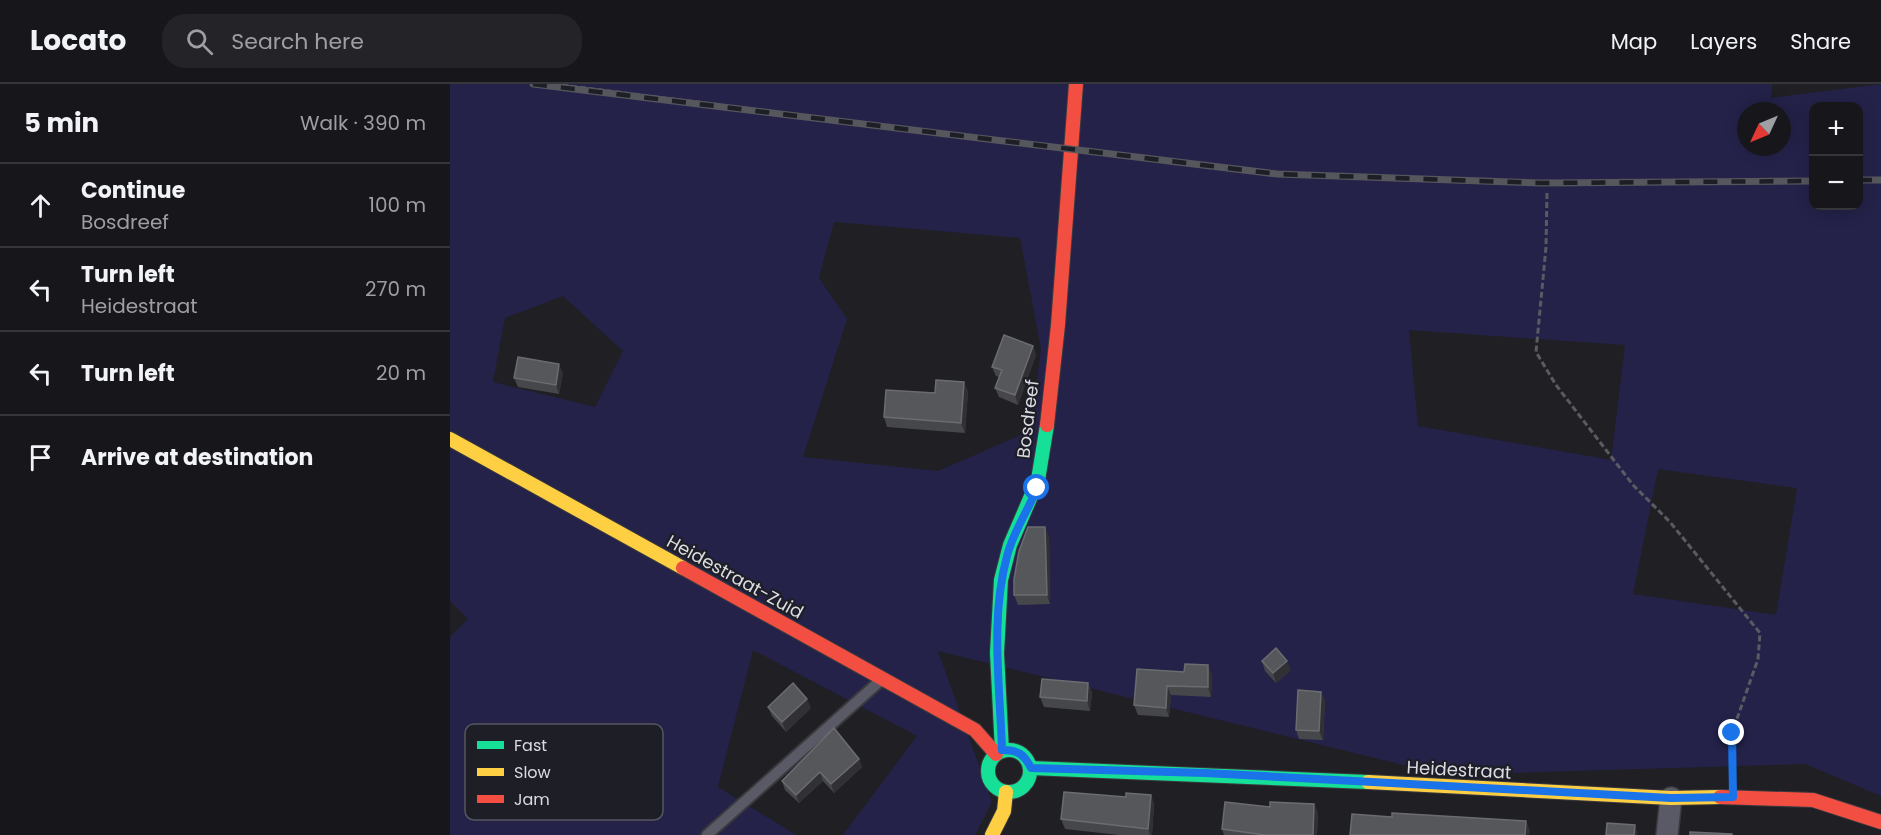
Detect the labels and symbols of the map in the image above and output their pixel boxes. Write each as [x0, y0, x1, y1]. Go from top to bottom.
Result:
north arrow [1737, 102, 1791, 156]
street label: Bosdreef [1010, 378, 1045, 460]
route start [1023, 474, 1049, 500]
street label: Heidestraat-Zuid [662, 529, 808, 625]
route end [1718, 719, 1744, 745]
legend [465, 724, 663, 820]
text: Fast [514, 734, 547, 757]
street label: Heidestraat [1406, 754, 1512, 785]
text: Slow [514, 761, 551, 784]
text: Jam [514, 788, 550, 811]

